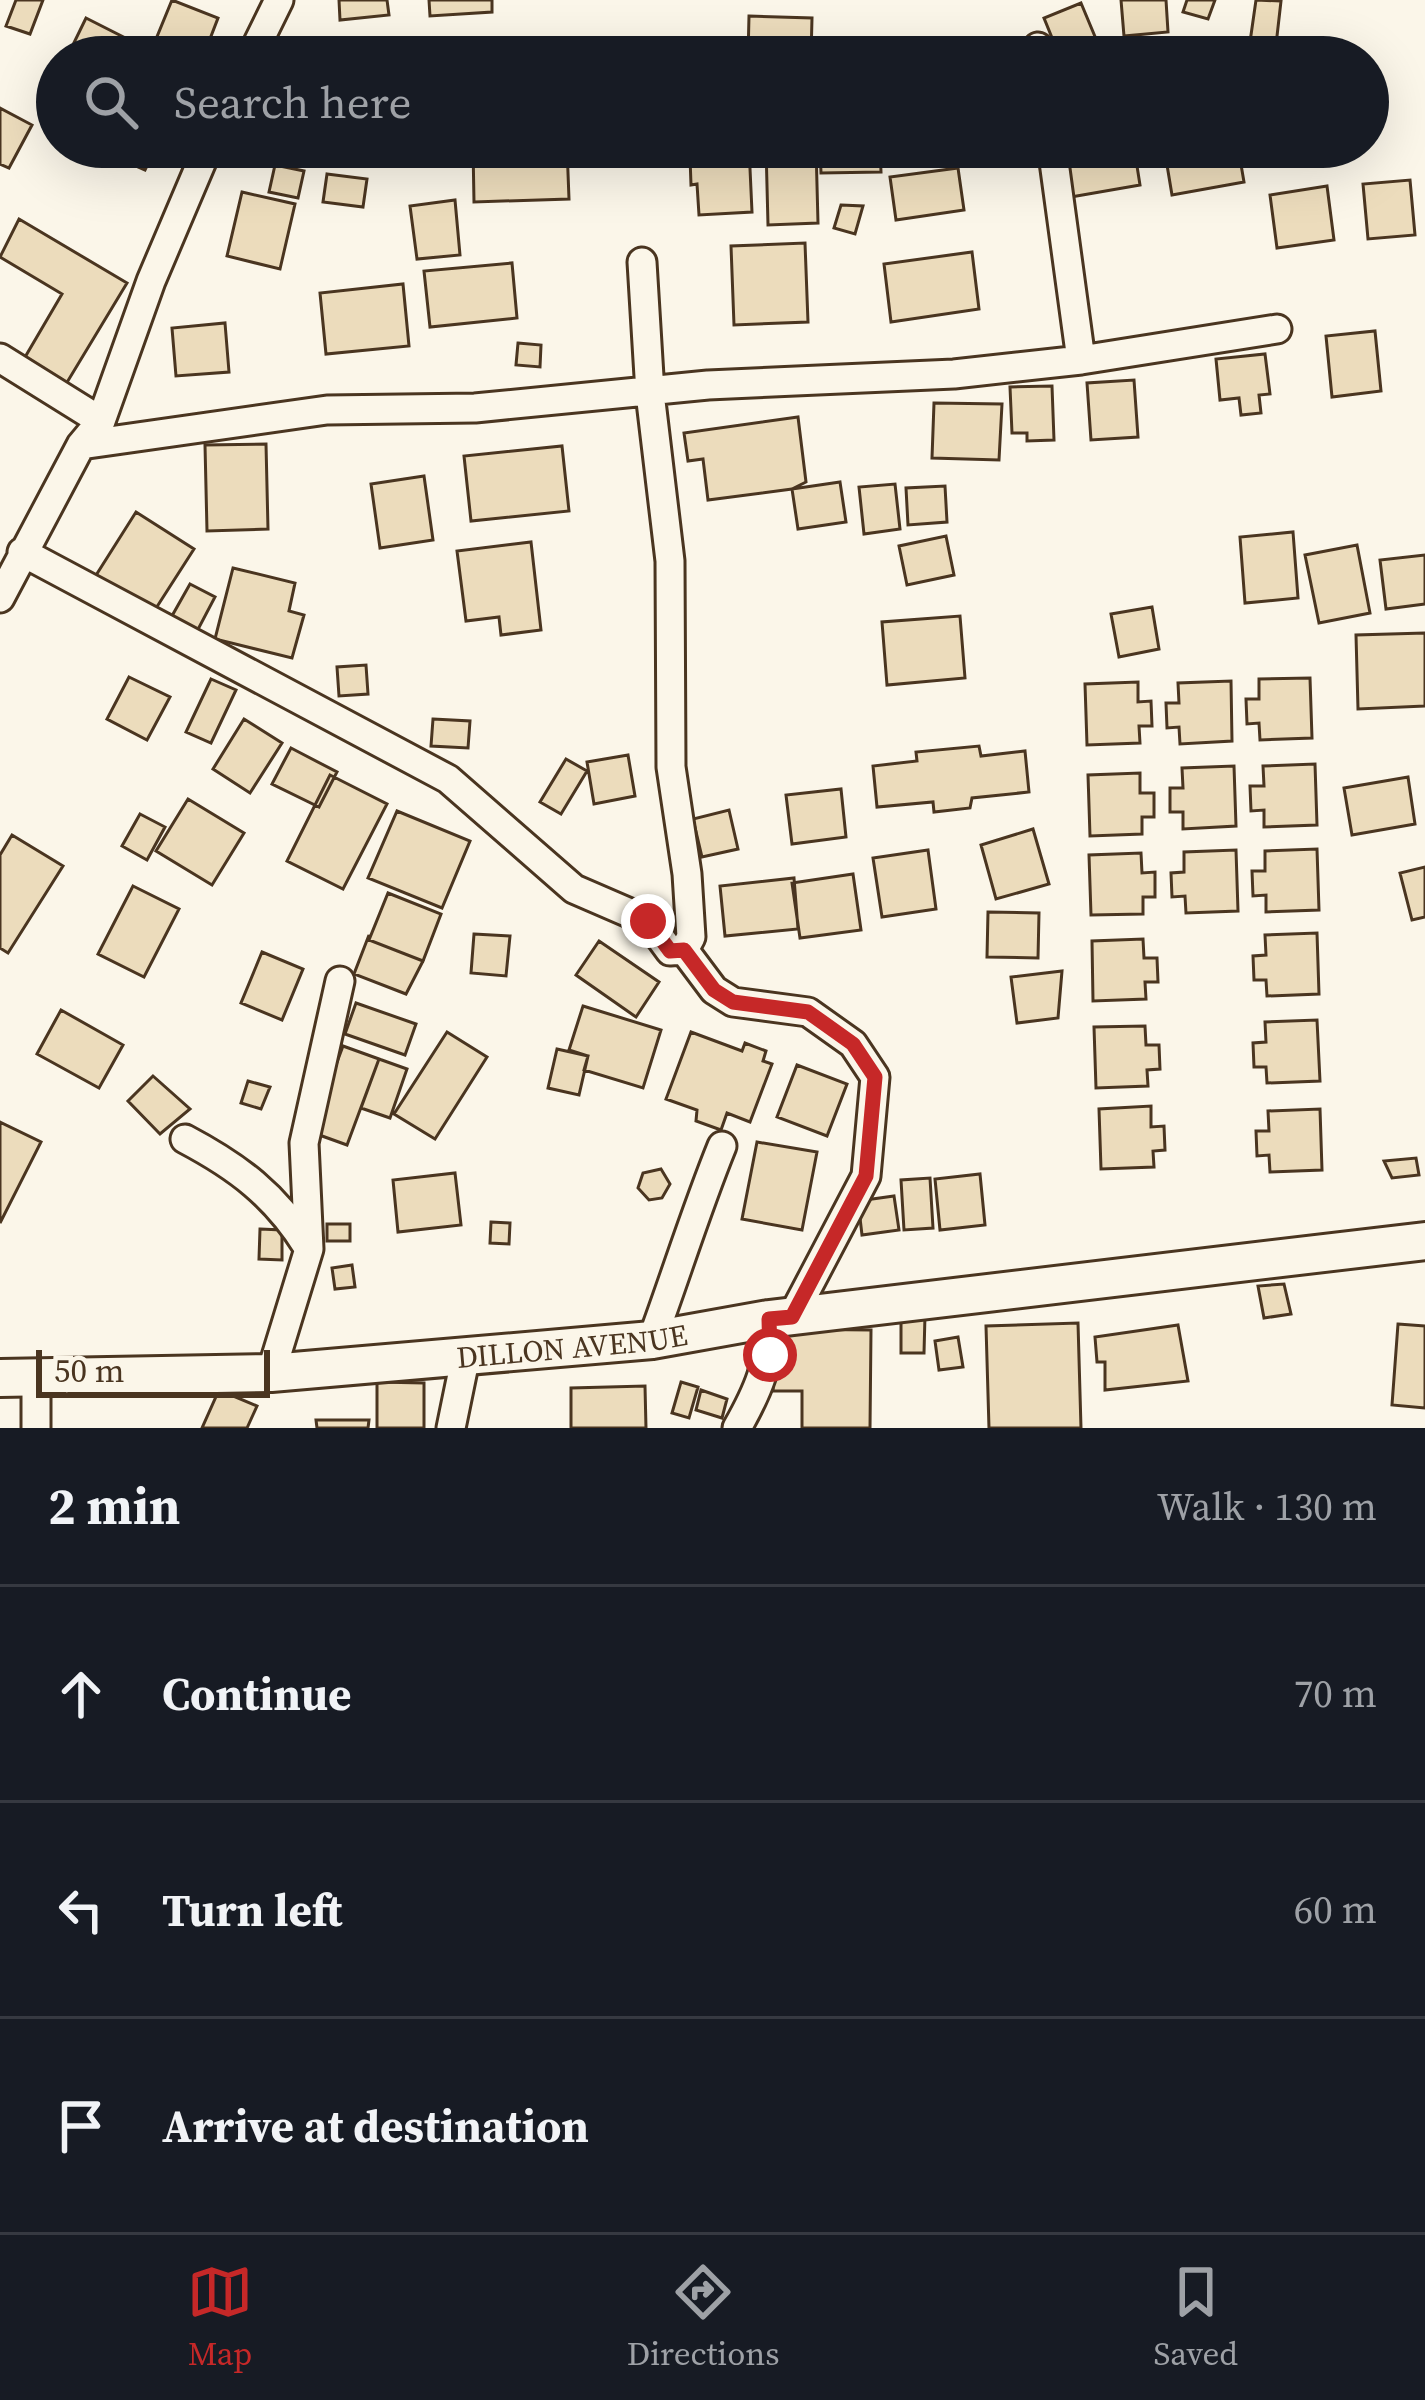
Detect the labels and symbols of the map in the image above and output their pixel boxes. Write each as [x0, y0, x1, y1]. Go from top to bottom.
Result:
route end [621, 894, 675, 948]
street label: DILLON AVENUE [455, 1314, 690, 1377]
route start [743, 1328, 797, 1382]
scale bar [36, 1344, 270, 1397]

